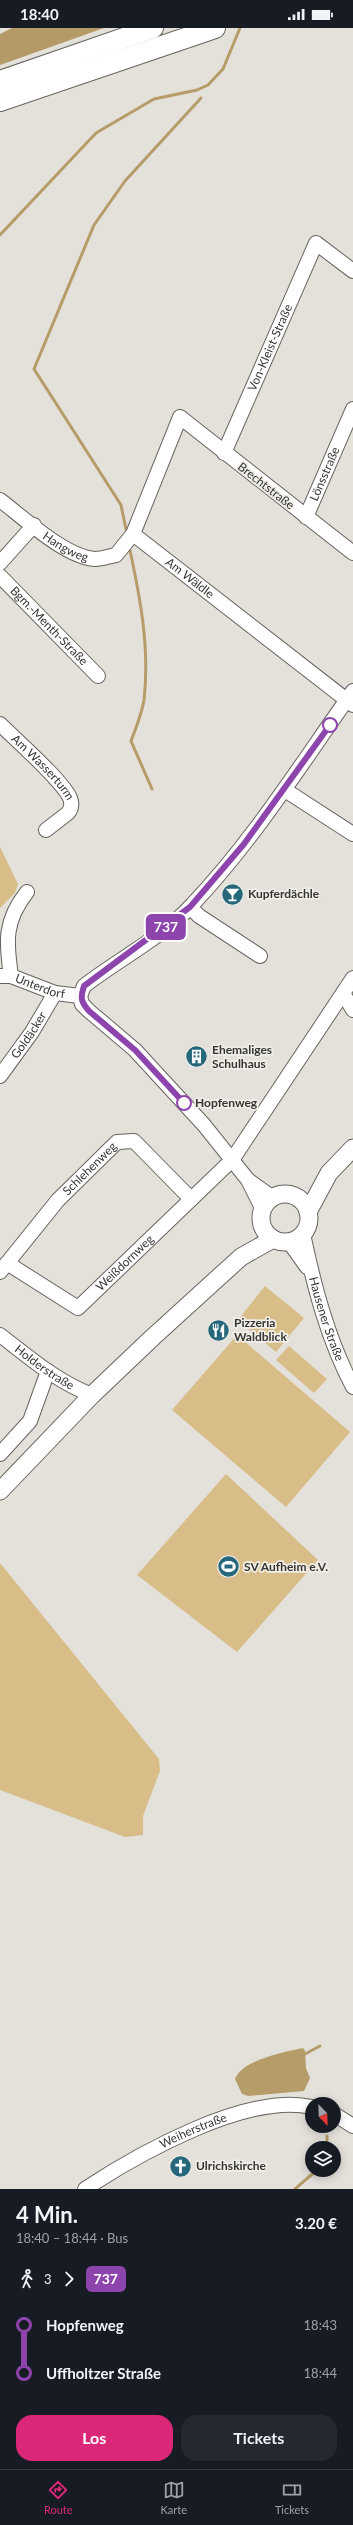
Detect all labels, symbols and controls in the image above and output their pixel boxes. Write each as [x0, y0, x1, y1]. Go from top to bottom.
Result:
text: 18:40 [20, 5, 59, 23]
street label: Von-Kleist-Straße [244, 302, 295, 393]
street label: Lönsstraße [306, 444, 343, 503]
street label: Brechtstraße [235, 459, 298, 512]
street label: Hangweg [40, 528, 90, 565]
street label: Am Wäldle [163, 554, 217, 601]
street label: Bgm.-Menth-Straße [7, 583, 91, 668]
unlabelled marker [322, 717, 338, 733]
street label: Am Wasserturm [9, 731, 78, 803]
bar icon: Kupferdächle [220, 881, 246, 907]
place label: Kupferdächle [248, 886, 320, 901]
line badge: 737 [143, 914, 189, 940]
text: 737 [154, 918, 178, 935]
street label: Unterdorf [13, 970, 67, 1001]
street label: Goldäcker [7, 1008, 50, 1061]
place label: Ehemaliges Schulhaus [212, 1042, 272, 1071]
building icon: Ehemaliges Schulhaus [183, 1044, 209, 1070]
marker: Hopfenweg [176, 1095, 192, 1111]
place label: Hopfenweg [195, 1095, 258, 1110]
street label: Schlehenweg [59, 1139, 120, 1198]
street label: Weißdornweg [92, 1231, 157, 1294]
street label: Hausener Straße [306, 1275, 348, 1363]
place label: Pizzeria Waldblick [234, 1315, 287, 1344]
restaurant icon: Pizzeria Waldblick [205, 1317, 231, 1343]
street label: Holderstraße [12, 1341, 77, 1393]
sports icon: SV Aufheim e.V. [215, 1554, 241, 1580]
place label: SV Aufheim e.V. [244, 1559, 328, 1574]
north arrow [305, 2097, 341, 2133]
map controls [305, 2097, 341, 2177]
street label: Weiherstraße [157, 2110, 228, 2151]
button: layers [305, 2141, 341, 2177]
church icon: Ulrichskirche [168, 2153, 194, 2179]
place label: Ulrichskirche [196, 2158, 266, 2173]
text: 4 Min. [16, 2201, 78, 2228]
text: 3.20 € [295, 2214, 337, 2232]
text: 18:40 – 18:44 · Bus [16, 2230, 128, 2246]
icon: walk [16, 2268, 38, 2290]
icon: forward [58, 2268, 80, 2290]
text: 737 [94, 2270, 118, 2287]
text: 3 [44, 2271, 52, 2287]
text: Hopfenweg [46, 2316, 124, 2334]
text: 18:43 [304, 2317, 337, 2333]
text: Uffholtzer Straße [46, 2364, 161, 2382]
text: 18:44 [304, 2365, 337, 2381]
button: Los [16, 2415, 173, 2461]
button: Tickets [181, 2415, 337, 2461]
tab: Route [44, 2479, 73, 2516]
tab: Karte [161, 2479, 187, 2516]
tab: Tickets [275, 2479, 309, 2516]

